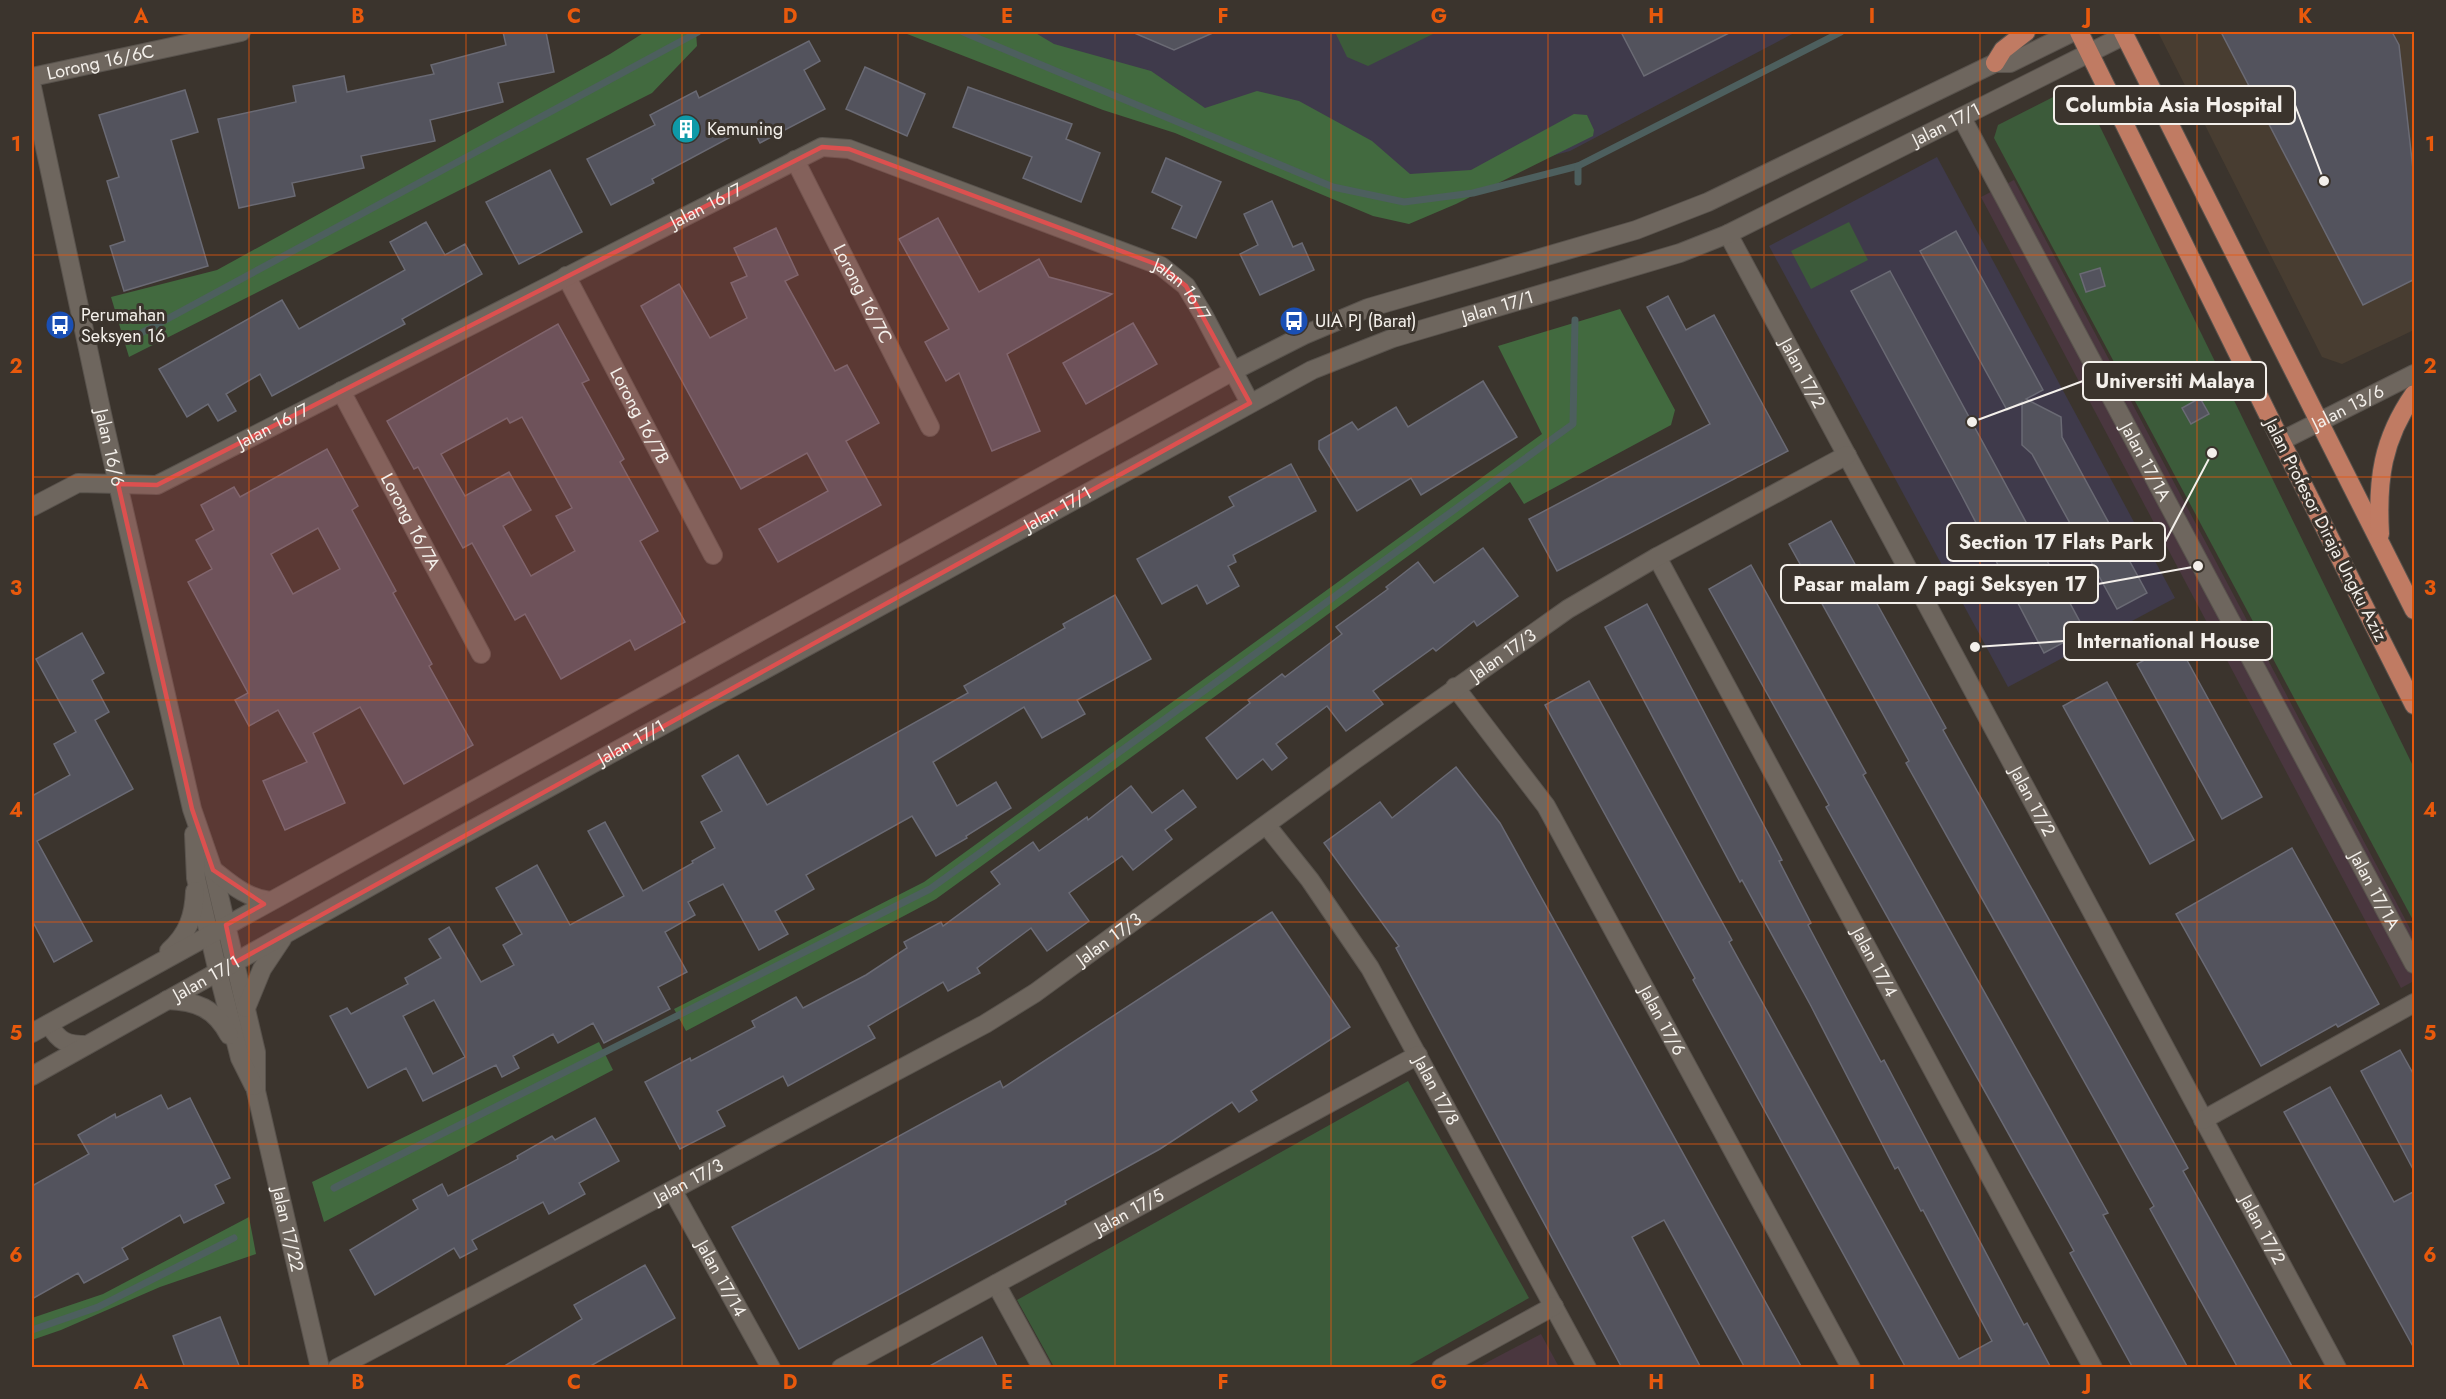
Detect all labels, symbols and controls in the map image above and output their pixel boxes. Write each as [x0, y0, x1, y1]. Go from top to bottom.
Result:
text: A [133, 2, 149, 31]
text: B [351, 2, 365, 31]
text: C [567, 2, 581, 31]
text: D [783, 2, 797, 31]
text: E [1001, 2, 1013, 31]
text: F [1217, 2, 1229, 31]
text: G [1431, 2, 1447, 31]
text: H [1648, 2, 1664, 31]
text: I [1869, 2, 1875, 31]
text: J [2081, 2, 2091, 31]
text: K [2298, 2, 2312, 31]
street label: Lorong 16/6C [44, 38, 157, 86]
callout: Columbia Asia Hospital [2054, 86, 2295, 124]
text: Columbia Asia Hospital [2066, 91, 2282, 120]
street label: Jalan 17/1 [1906, 96, 1985, 154]
building icon: Kemuning [670, 113, 702, 145]
place label: Kemuning [707, 116, 783, 142]
text: 1 [11, 130, 21, 159]
text: 1 [2425, 130, 2435, 159]
street label: Jalan 16/7 [664, 176, 747, 236]
street label: Lorong 16/7C [827, 240, 899, 348]
street label: Jalan 16/7 [1148, 251, 1217, 326]
street label: Jalan 17/1 [1457, 284, 1537, 331]
place label: Perumahan Seksyen 16 [81, 302, 165, 349]
bus stop icon: UIA PJ (Barat) [1278, 305, 1310, 337]
place label: UIA PJ (Barat) [1315, 308, 1417, 334]
bus stop icon: Perumahan Seksyen 16 [44, 309, 76, 341]
street label: Jalan 17/2 [1772, 332, 1832, 413]
text: 2 [9, 352, 23, 381]
text: 2 [2423, 352, 2437, 381]
callout: Universiti Malaya [2083, 362, 2266, 400]
street label: Lorong 16/7B [603, 363, 676, 469]
text: Universiti Malaya [2095, 367, 2255, 396]
street label: Jalan 13/6 [2306, 378, 2389, 437]
street label: Jalan 16/7 [231, 397, 314, 456]
street label: Jalan 16/6 [88, 405, 131, 489]
street label: Jalan Profesor Diraja Ungku Aziz [2257, 412, 2394, 647]
street label: Jalan 17/1A [2113, 416, 2177, 506]
street label: Lorong 16/7A [374, 469, 447, 575]
street label: Jalan 17/1 [1017, 480, 1096, 539]
callout: Section 17 Flats Park [1947, 523, 2165, 561]
text: Section 17 Flats Park [1959, 528, 2154, 557]
callout: Pasar malam / pagi Seksyen 17 [1781, 565, 2098, 603]
text: Pasar malam / pagi Seksyen 17 [1793, 570, 2088, 599]
text: 3 [10, 574, 22, 603]
text: 3 [2424, 574, 2436, 603]
street label: Jalan 17/3 [1463, 622, 1542, 688]
callout: International House [2064, 622, 2272, 660]
text: International House [2076, 627, 2260, 656]
street label: Jalan 17/1 [591, 713, 670, 773]
street label: Jalan 17/2 [2002, 760, 2062, 841]
text: 4 [9, 796, 23, 825]
text: 4 [2423, 796, 2437, 825]
street label: Jalan 17/1A [2342, 845, 2407, 935]
street label: Jalan 17/3 [1069, 906, 1147, 973]
street label: Jalan 17/4 [1844, 921, 1904, 1002]
street label: Jalan 17/1 [166, 949, 245, 1009]
street label: Jalan 17/6 [1632, 979, 1692, 1060]
text: 5 [10, 1019, 23, 1048]
text: 5 [2424, 1019, 2437, 1048]
street label: Jalan 17/8 [1406, 1049, 1466, 1130]
street label: Jalan 17/3 [647, 1152, 728, 1212]
street label: Jalan 17/22 [265, 1182, 310, 1274]
street label: Jalan 17/5 [1088, 1182, 1169, 1242]
street label: Jalan 17/2 [2232, 1188, 2292, 1269]
street label: Jalan 17/14 [689, 1234, 753, 1322]
text: 6 [9, 1241, 23, 1270]
text: 6 [2423, 1241, 2437, 1270]
text: A [133, 1368, 149, 1397]
text: B [351, 1368, 365, 1397]
text: C [567, 1368, 581, 1397]
text: D [783, 1368, 797, 1397]
text: E [1001, 1368, 1013, 1397]
text: F [1217, 1368, 1229, 1397]
text: G [1431, 1368, 1447, 1397]
text: H [1648, 1368, 1664, 1397]
text: I [1869, 1368, 1875, 1397]
text: J [2081, 1368, 2091, 1397]
text: K [2298, 1368, 2312, 1397]

